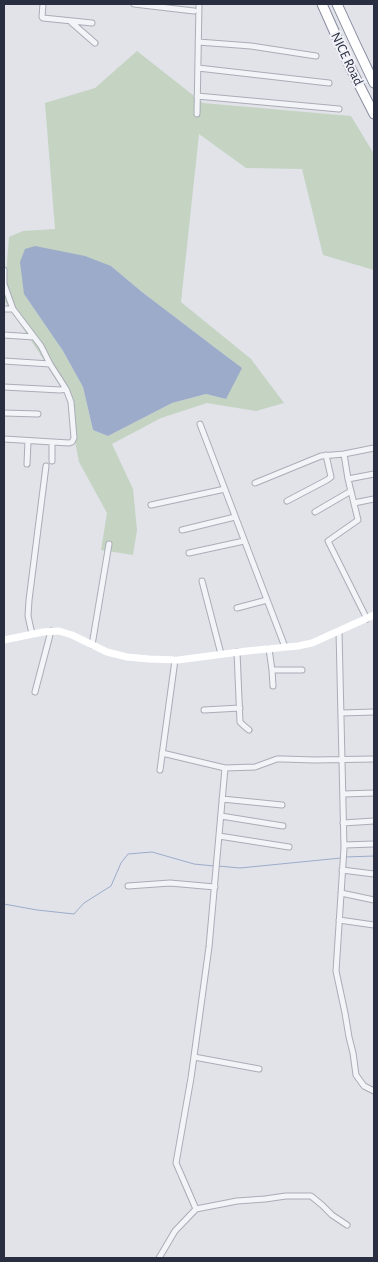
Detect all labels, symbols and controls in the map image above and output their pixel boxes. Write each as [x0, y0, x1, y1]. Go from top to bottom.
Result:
street label: NICE Road [327, 30, 367, 88]

